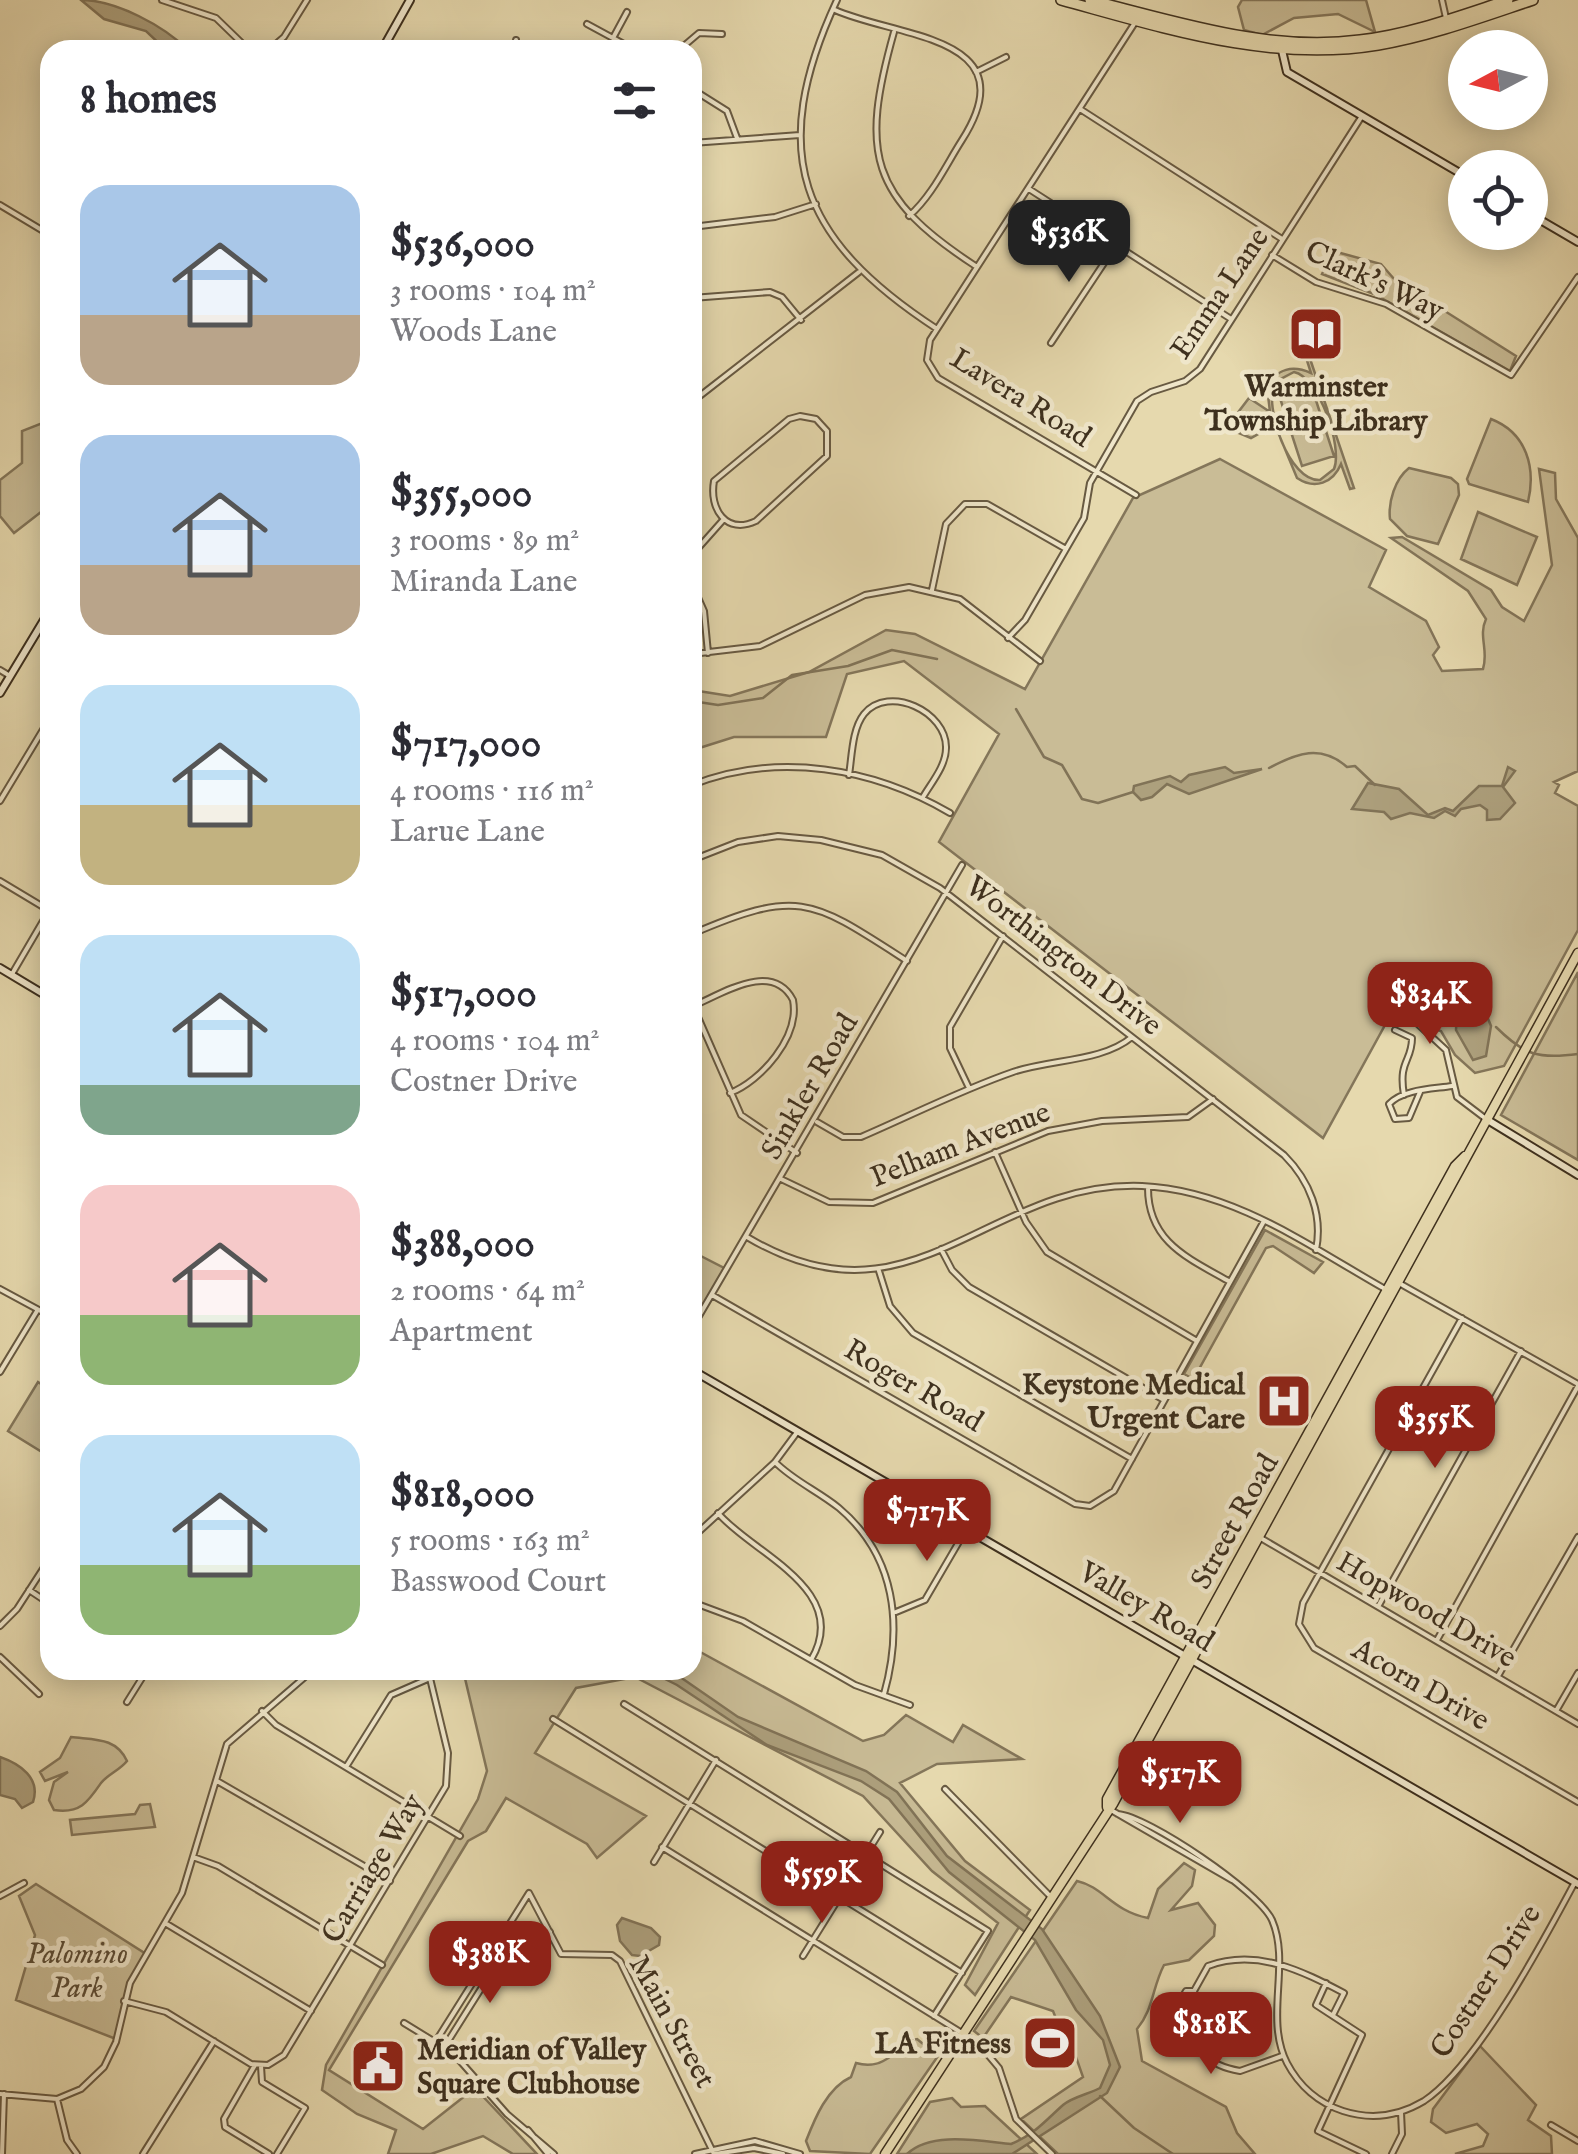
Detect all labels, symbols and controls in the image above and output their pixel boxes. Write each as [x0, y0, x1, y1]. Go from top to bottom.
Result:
north arrow [1448, 30, 1548, 130]
map controls [1448, 30, 1548, 250]
icon: filters [607, 73, 662, 128]
text: 8 homes [80, 74, 217, 127]
button: locate [1448, 150, 1548, 250]
pin: $536K [999, 200, 1139, 285]
text: $536K [1030, 212, 1108, 253]
text: $536,000 [390, 218, 535, 271]
street label: Emma Lane [1163, 221, 1279, 367]
icon: home [160, 225, 280, 345]
street label: Clark's Way [1299, 233, 1450, 331]
text: 3 rooms · 104 m² [390, 271, 596, 312]
library icon: Warminster Township Library [1286, 304, 1346, 364]
text: Woods Lane [390, 312, 557, 353]
street label: Lavera Road [942, 340, 1098, 458]
place label: Warminster Township Library [1204, 369, 1429, 441]
text: $355,000 [390, 468, 532, 521]
icon: home [160, 475, 280, 595]
text: 3 rooms · 89 m² [390, 521, 579, 562]
text: Miranda Lane [390, 562, 577, 603]
text: $717,000 [390, 718, 541, 771]
icon: home [160, 725, 280, 845]
text: 4 rooms · 116 m² [390, 771, 594, 812]
text: Larue Lane [390, 812, 545, 853]
street label: Worthington Drive [957, 868, 1169, 1045]
pin: $834K [1360, 962, 1500, 1047]
text: $517,000 [390, 968, 537, 1021]
text: $834K [1389, 974, 1471, 1015]
icon: home [160, 975, 280, 1095]
street label: Sinkler Road [754, 1006, 868, 1167]
text: 4 rooms · 104 m² [390, 1021, 600, 1062]
text: Costner Drive [390, 1062, 577, 1103]
street label: Pelham Avenue [866, 1094, 1056, 1198]
text: $388,000 [390, 1218, 535, 1271]
icon: home [160, 1225, 280, 1345]
text: 2 rooms · 64 m² [390, 1271, 585, 1312]
text: Apartment [390, 1312, 533, 1353]
street label: Roger Road [837, 1332, 990, 1442]
place label: Keystone Medical Urgent Care [1022, 1367, 1246, 1439]
hospital icon: Keystone Medical Urgent Care [1254, 1371, 1314, 1431]
pin: $355K [1365, 1386, 1505, 1471]
text: $355K [1397, 1398, 1473, 1439]
street label: Street Road [1183, 1447, 1289, 1596]
text: $818,000 [390, 1468, 535, 1521]
icon: home [160, 1475, 280, 1595]
pin: $717K [857, 1479, 997, 1564]
text: $717K [886, 1491, 968, 1532]
text: 5 rooms · 163 m² [390, 1521, 590, 1562]
street label: Hopwood Drive [1329, 1544, 1523, 1678]
street label: Valley Road [1071, 1553, 1221, 1662]
text: Basswood Court [390, 1562, 606, 1603]
street label: Acorn Drive [1344, 1631, 1496, 1740]
pin: $517K [1110, 1741, 1250, 1826]
text: $517K [1140, 1753, 1220, 1794]
street label: Carriage Way [314, 1787, 433, 1951]
pin: $559K [752, 1841, 892, 1926]
text: $559K [783, 1853, 861, 1894]
street label: Costner Drive [1423, 1898, 1550, 2066]
pin: $388K [420, 1921, 560, 2006]
text: $388K [451, 1933, 529, 1974]
park label: Palomino Park [26, 1936, 128, 2008]
street label: Main Street [619, 1949, 723, 2095]
pin: $818K [1141, 1992, 1281, 2077]
text: $818K [1172, 2004, 1250, 2045]
sports icon: LA Fitness [1020, 2013, 1080, 2073]
place label: LA Fitness [875, 2026, 1011, 2064]
place label: Meridian of Valley Square Clubhouse [417, 2032, 647, 2104]
public building icon: Meridian of Valley Square Clubhouse [348, 2036, 408, 2096]

